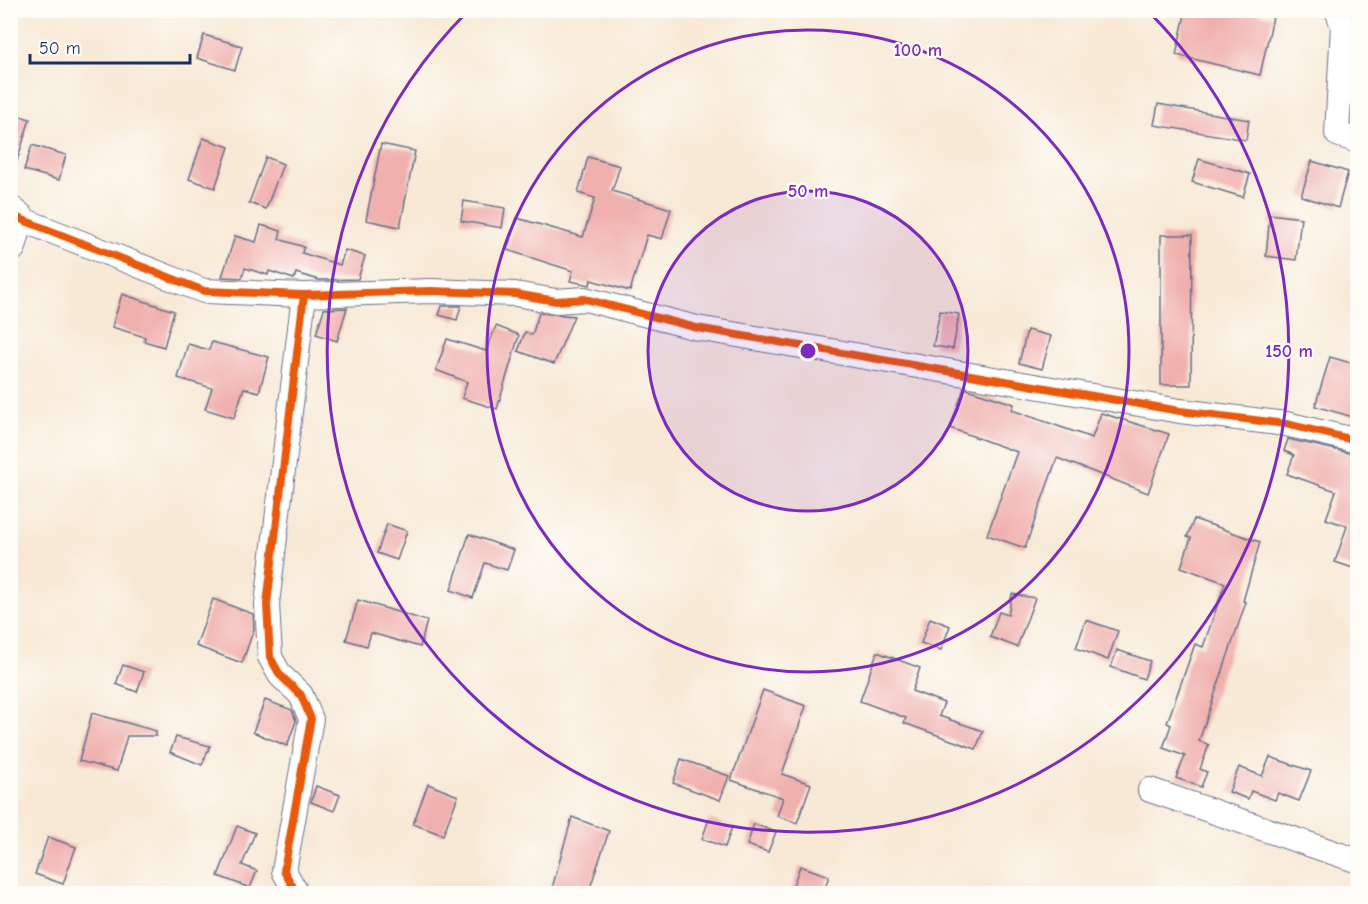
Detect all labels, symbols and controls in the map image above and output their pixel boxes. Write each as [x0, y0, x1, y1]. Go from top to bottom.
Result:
scale bar [30, 27, 190, 65]
text: 50 m [39, 38, 81, 59]
text: 100 m [894, 40, 942, 61]
text: 50 m [788, 181, 828, 202]
centre of rings [798, 341, 818, 361]
text: 150 m [1265, 341, 1313, 362]

